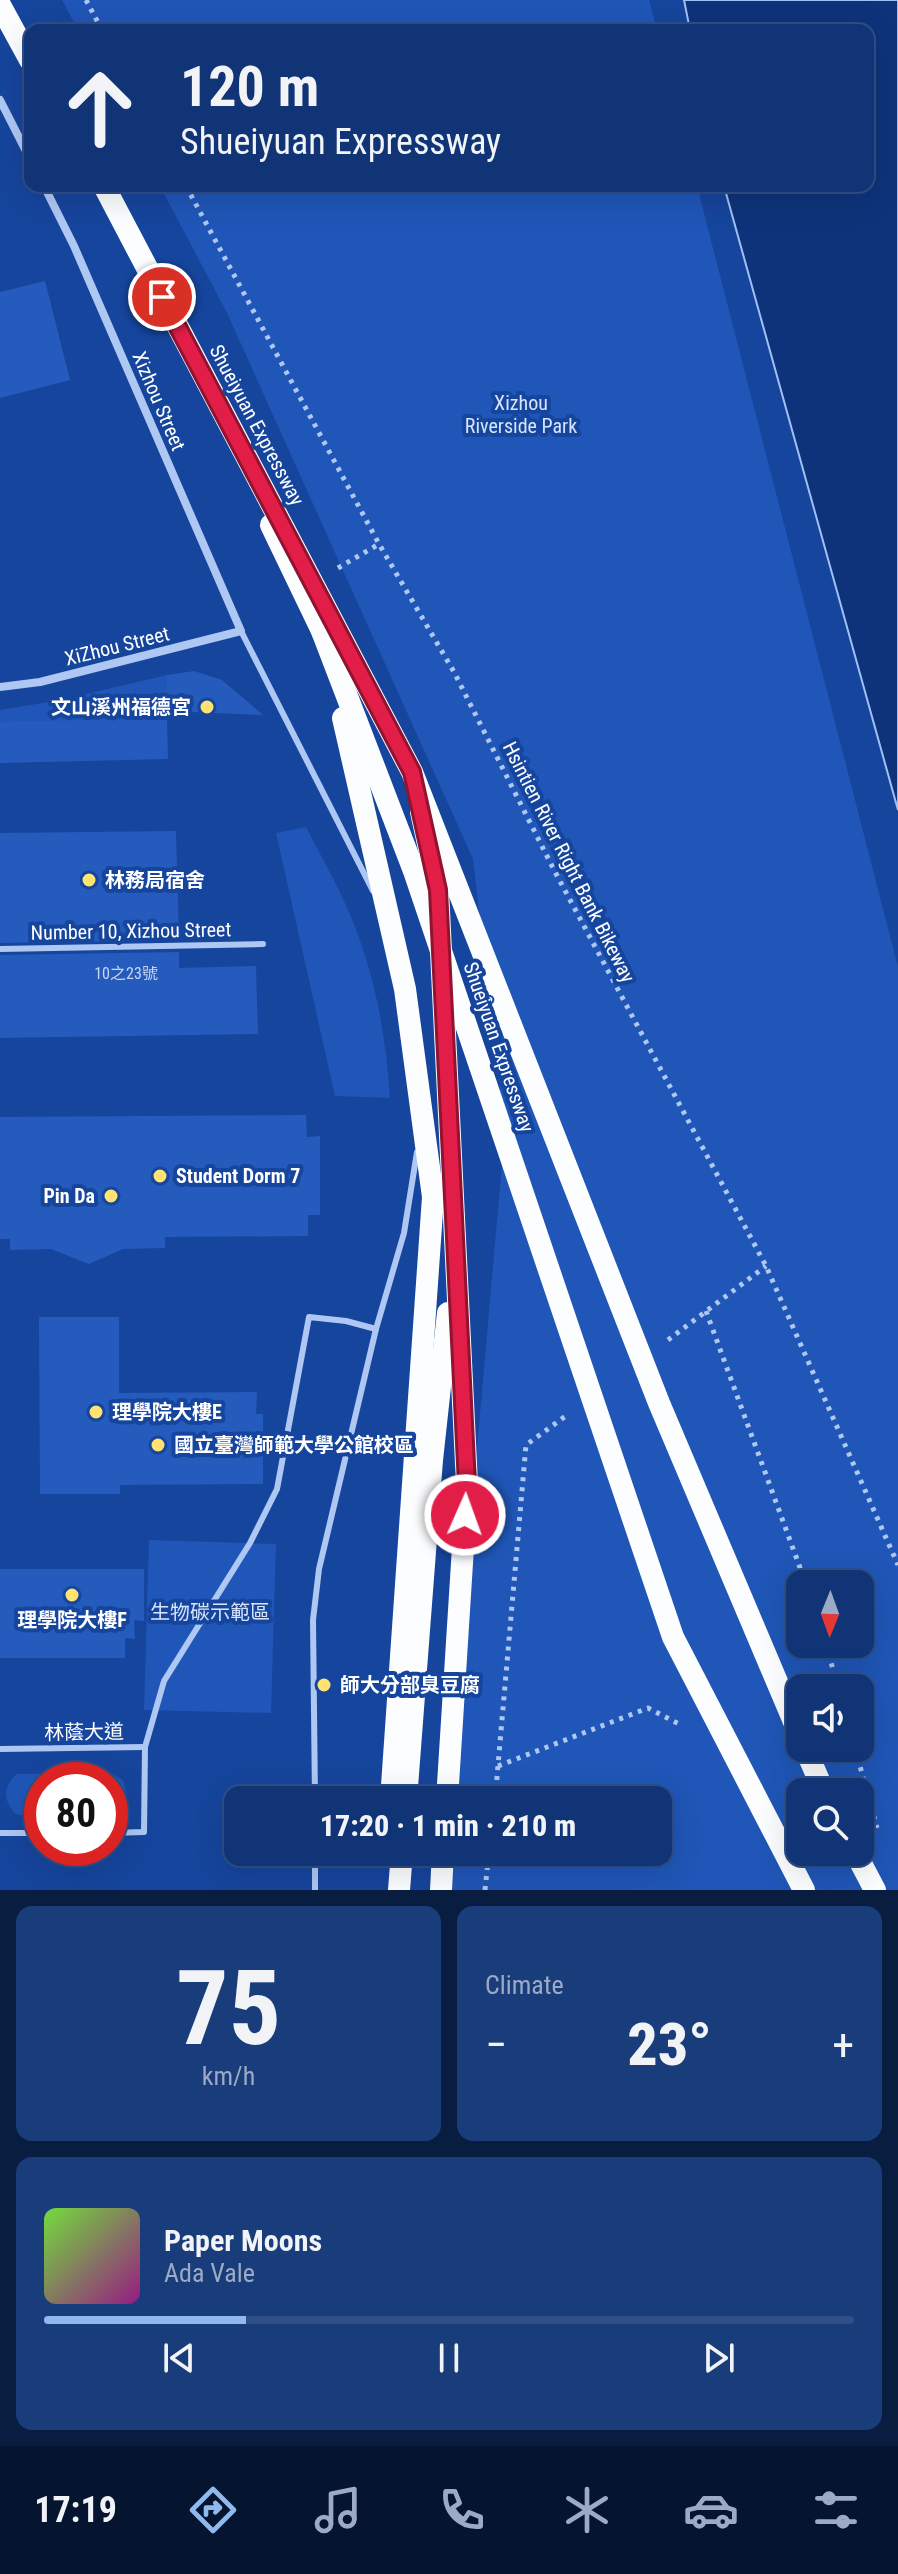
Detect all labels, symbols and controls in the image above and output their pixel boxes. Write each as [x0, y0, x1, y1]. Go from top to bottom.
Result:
text: 120 m [180, 54, 319, 120]
icon: ahead [48, 56, 152, 160]
text: Shueiyuan Expressway [180, 121, 501, 163]
pin [128, 263, 196, 331]
icon: arrive [140, 275, 184, 319]
street label: Shueiyuan Expressway [205, 341, 309, 509]
street label: Xizhou Street [127, 348, 191, 454]
park label: Xizhou Riverside Park [465, 391, 577, 438]
street label: XiZhou Street [62, 621, 172, 671]
place label: 文山溪州福德宮 [51, 695, 191, 719]
marker: 文山溪州福德宮 [198, 698, 216, 716]
street label: Hsintien River Right Bank Bikeway [498, 738, 640, 986]
place label: 林務局宿舍 [105, 868, 205, 892]
marker: 林務局宿舍 [80, 871, 98, 889]
street label: Number 10, Xizhou Street [31, 917, 232, 945]
street label: Shueiyuan Expressway [459, 959, 539, 1135]
house number: 10之23號 [94, 964, 158, 983]
place label: Student Dorm 7 [176, 1164, 300, 1188]
marker: Student Dorm 7 [151, 1167, 169, 1185]
place label: Pin Da [43, 1184, 95, 1208]
marker: Pin Da [102, 1187, 120, 1205]
place label: 理學院大樓E [112, 1400, 222, 1424]
marker: 理學院大樓E [87, 1403, 105, 1421]
place label: 國立臺灣師範大學公館校區 [174, 1433, 414, 1457]
marker: 國立臺灣師範大學公館校區 [149, 1436, 167, 1454]
position arrow [423, 1473, 507, 1557]
north arrow [786, 1570, 874, 1658]
map controls [786, 1570, 874, 1866]
marker: 理學院大樓F [63, 1586, 81, 1604]
park label: 生物碳示範區 [150, 1600, 270, 1624]
place label: 理學院大樓F [17, 1608, 127, 1632]
place label: 師大分部臭豆腐 [340, 1673, 480, 1697]
button: sound [786, 1674, 874, 1762]
marker: 師大分部臭豆腐 [315, 1676, 333, 1694]
street label: 林蔭大道 [44, 1719, 124, 1745]
speed limit sign: 80 [24, 1762, 128, 1866]
button: search [786, 1778, 874, 1866]
text: 17:20 · 1 min · 210 m [320, 1808, 576, 1843]
text: 75 [176, 1948, 281, 2069]
text: Climate [485, 1970, 564, 2000]
text: 23° [627, 2009, 712, 2080]
text: − [485, 2019, 507, 2071]
text: + [832, 2019, 854, 2071]
text: km/h [202, 2061, 255, 2091]
text: Paper Moons [164, 2223, 322, 2258]
text: Ada Vale [164, 2258, 255, 2288]
icon: previous [157, 2336, 201, 2380]
icon: pause [427, 2336, 471, 2380]
icon: next [697, 2336, 741, 2380]
icon: directions [185, 2482, 241, 2538]
icon: music [310, 2482, 366, 2538]
icon: phone [434, 2482, 490, 2538]
icon: climate [559, 2482, 615, 2538]
icon: car [683, 2482, 739, 2538]
icon: filters [808, 2482, 864, 2538]
text: 17:19 [34, 2489, 117, 2531]

